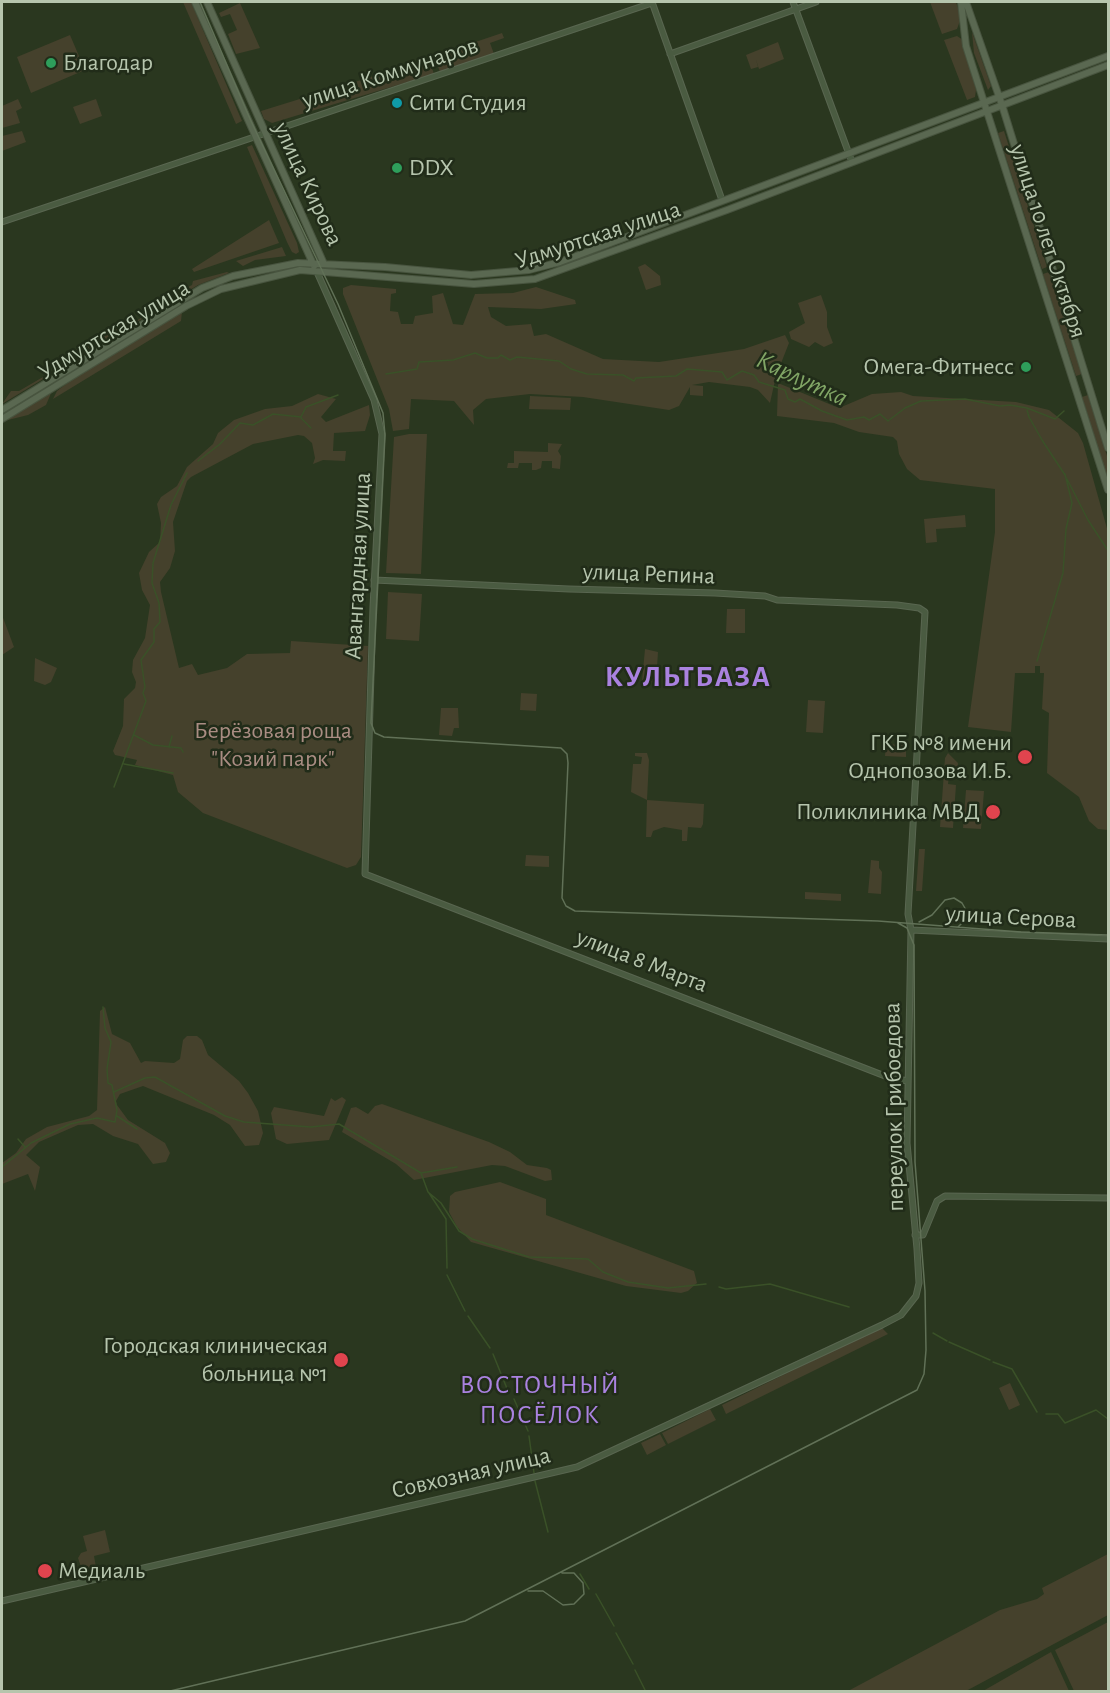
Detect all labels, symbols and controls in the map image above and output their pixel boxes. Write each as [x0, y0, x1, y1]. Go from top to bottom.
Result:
street label: улица Коммунаров [298, 31, 482, 115]
place label: Благодар [63, 49, 153, 77]
marker: Благодар [44, 56, 58, 70]
place label: Сити Студия [409, 89, 527, 117]
marker: Сити Студия [390, 96, 404, 110]
street label: улица Кирова [267, 118, 349, 250]
street label: улица 10 лет Октября [1003, 140, 1093, 342]
place label: DDX [409, 154, 454, 182]
marker: DDX [390, 161, 404, 175]
street label: Удмуртская улица [512, 195, 684, 275]
street label: Удмуртская улица [33, 273, 195, 387]
water label: Карлутка [752, 344, 852, 414]
place label: Омега-Фитнесс [863, 353, 1014, 381]
marker: Омега-Фитнесс [1019, 360, 1033, 374]
street label: Авангардная улица [339, 472, 377, 660]
street label: улица Репина [582, 557, 716, 591]
district label: КУЛЬТБАЗА [605, 659, 771, 695]
park label: Берёзовая роща "Козий парк" [194, 717, 352, 773]
place label: ГКБ №8 имени Однопозова И.Б. [848, 729, 1012, 785]
marker: ГКБ №8 имени Однопозова И.Б. [1016, 748, 1034, 766]
place label: Поликлиника МВД [796, 798, 980, 826]
marker: Поликлиника МВД [984, 803, 1002, 821]
street label: улица Серова [945, 899, 1077, 935]
street label: улица 8 Марта [572, 923, 712, 999]
street label: переулок Грибоедова [878, 1002, 910, 1212]
place label: Городская клиническая больница №1 [103, 1332, 328, 1388]
marker: Городская клиническая больница №1 [332, 1351, 350, 1369]
district label: ВОСТОЧНЫЙ ПОСЁЛОК [460, 1369, 620, 1430]
street label: Совхозная улица [389, 1441, 553, 1505]
place label: Медиаль [58, 1557, 145, 1585]
marker: Медиаль [36, 1562, 54, 1580]

